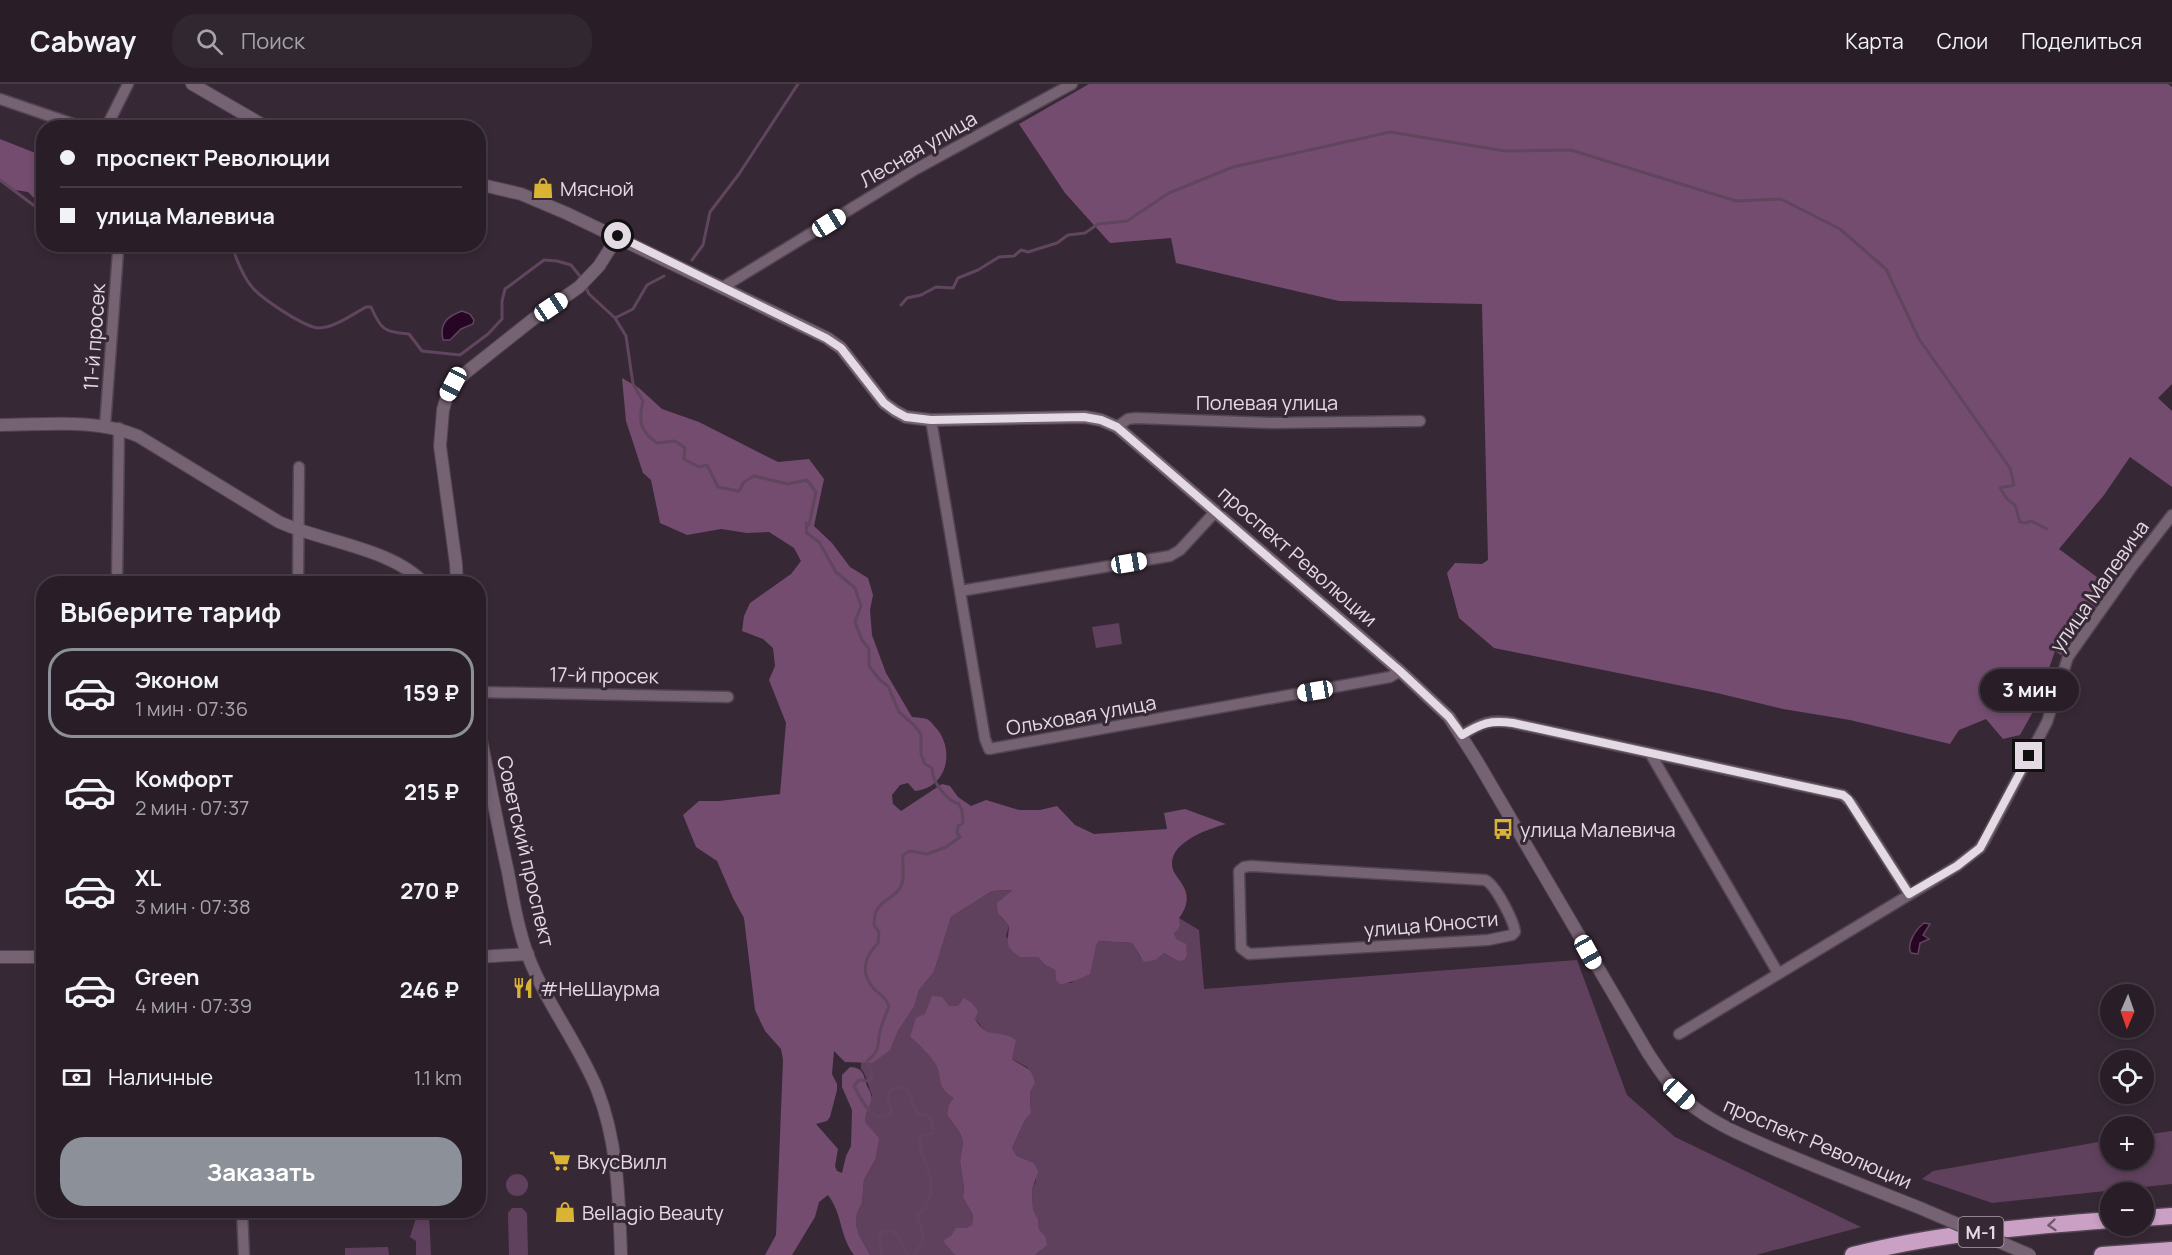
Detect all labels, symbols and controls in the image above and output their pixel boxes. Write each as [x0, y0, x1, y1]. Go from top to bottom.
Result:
search box [172, 14, 592, 68]
text: Cabway [30, 22, 136, 60]
icon: search [193, 25, 226, 58]
text: Поиск [241, 26, 305, 56]
text: Карта [1845, 27, 1904, 55]
text: Слои [1937, 27, 1988, 55]
text: Поделиться [2021, 27, 2142, 55]
street label: Лесная улица [854, 105, 982, 193]
text: проспект Революции [96, 143, 330, 173]
place label: Мясной [560, 175, 634, 202]
shop icon: Мясной [531, 176, 555, 200]
text: улица Малевича [96, 201, 275, 231]
car [809, 206, 849, 240]
route start [604, 222, 631, 249]
street label: 11-й просек [77, 282, 111, 391]
car [531, 289, 571, 325]
car [437, 364, 469, 404]
street label: Полевая улица [1196, 389, 1338, 416]
street label: проспект Революции [1213, 480, 1383, 632]
street label: улица Малевича [2043, 514, 2155, 658]
car [1110, 551, 1148, 575]
text: Выберите тариф [60, 593, 281, 630]
street label: 17-й просек [549, 661, 660, 689]
text: Эконом [135, 665, 219, 695]
icon: car [63, 666, 117, 720]
callout: 3 мин [1980, 669, 2078, 711]
text: 3 мин [2002, 676, 2057, 703]
text: 159 ₽ [403, 678, 459, 708]
car [1296, 679, 1334, 703]
street label: Ольховая улица [1004, 689, 1158, 741]
text: 1 мин · 07:36 [135, 695, 248, 722]
route end [2015, 742, 2042, 769]
street label: Советский проспект [491, 753, 561, 949]
text: Комфорт [135, 764, 233, 794]
icon: car [63, 765, 117, 819]
text: 215 ₽ [404, 777, 459, 807]
text: 2 мин · 07:37 [135, 794, 249, 821]
place label: улица Малевича [1520, 816, 1676, 843]
bus stop icon: улица Малевича [1491, 817, 1515, 841]
text: XL [135, 863, 161, 893]
icon: car [63, 864, 117, 918]
text: 270 ₽ [400, 876, 459, 906]
text: 3 мин · 07:38 [135, 893, 251, 920]
street label: улица Юности [1363, 905, 1499, 943]
car [1571, 932, 1605, 972]
text: Green [135, 962, 200, 992]
icon: car [63, 963, 117, 1017]
text: 246 ₽ [400, 975, 459, 1005]
place label: #НеШаурма [540, 975, 660, 1002]
restaurant icon: #НеШаурма [511, 976, 535, 1000]
north arrow [2100, 984, 2154, 1038]
map controls [2100, 984, 2154, 1236]
text: 4 мин · 07:39 [135, 992, 252, 1019]
button: locate [2100, 1050, 2154, 1104]
icon: cash [60, 1061, 93, 1094]
text: Наличные [108, 1062, 213, 1092]
text: 1.1 km [414, 1064, 462, 1091]
car [1660, 1075, 1698, 1113]
street label: проспект Революции [1720, 1091, 1916, 1195]
button: + [2100, 1116, 2154, 1170]
button: Заказать [60, 1137, 462, 1206]
place label: ВкусВилл [577, 1148, 667, 1175]
supermarket icon: ВкусВилл [548, 1149, 572, 1173]
button: − [2100, 1182, 2154, 1236]
place label: Bellagio Beauty [582, 1199, 724, 1226]
shop icon: Bellagio Beauty [553, 1200, 577, 1224]
road number: М-1 [1958, 1217, 2004, 1247]
one-way arrow [2048, 1218, 2057, 1231]

